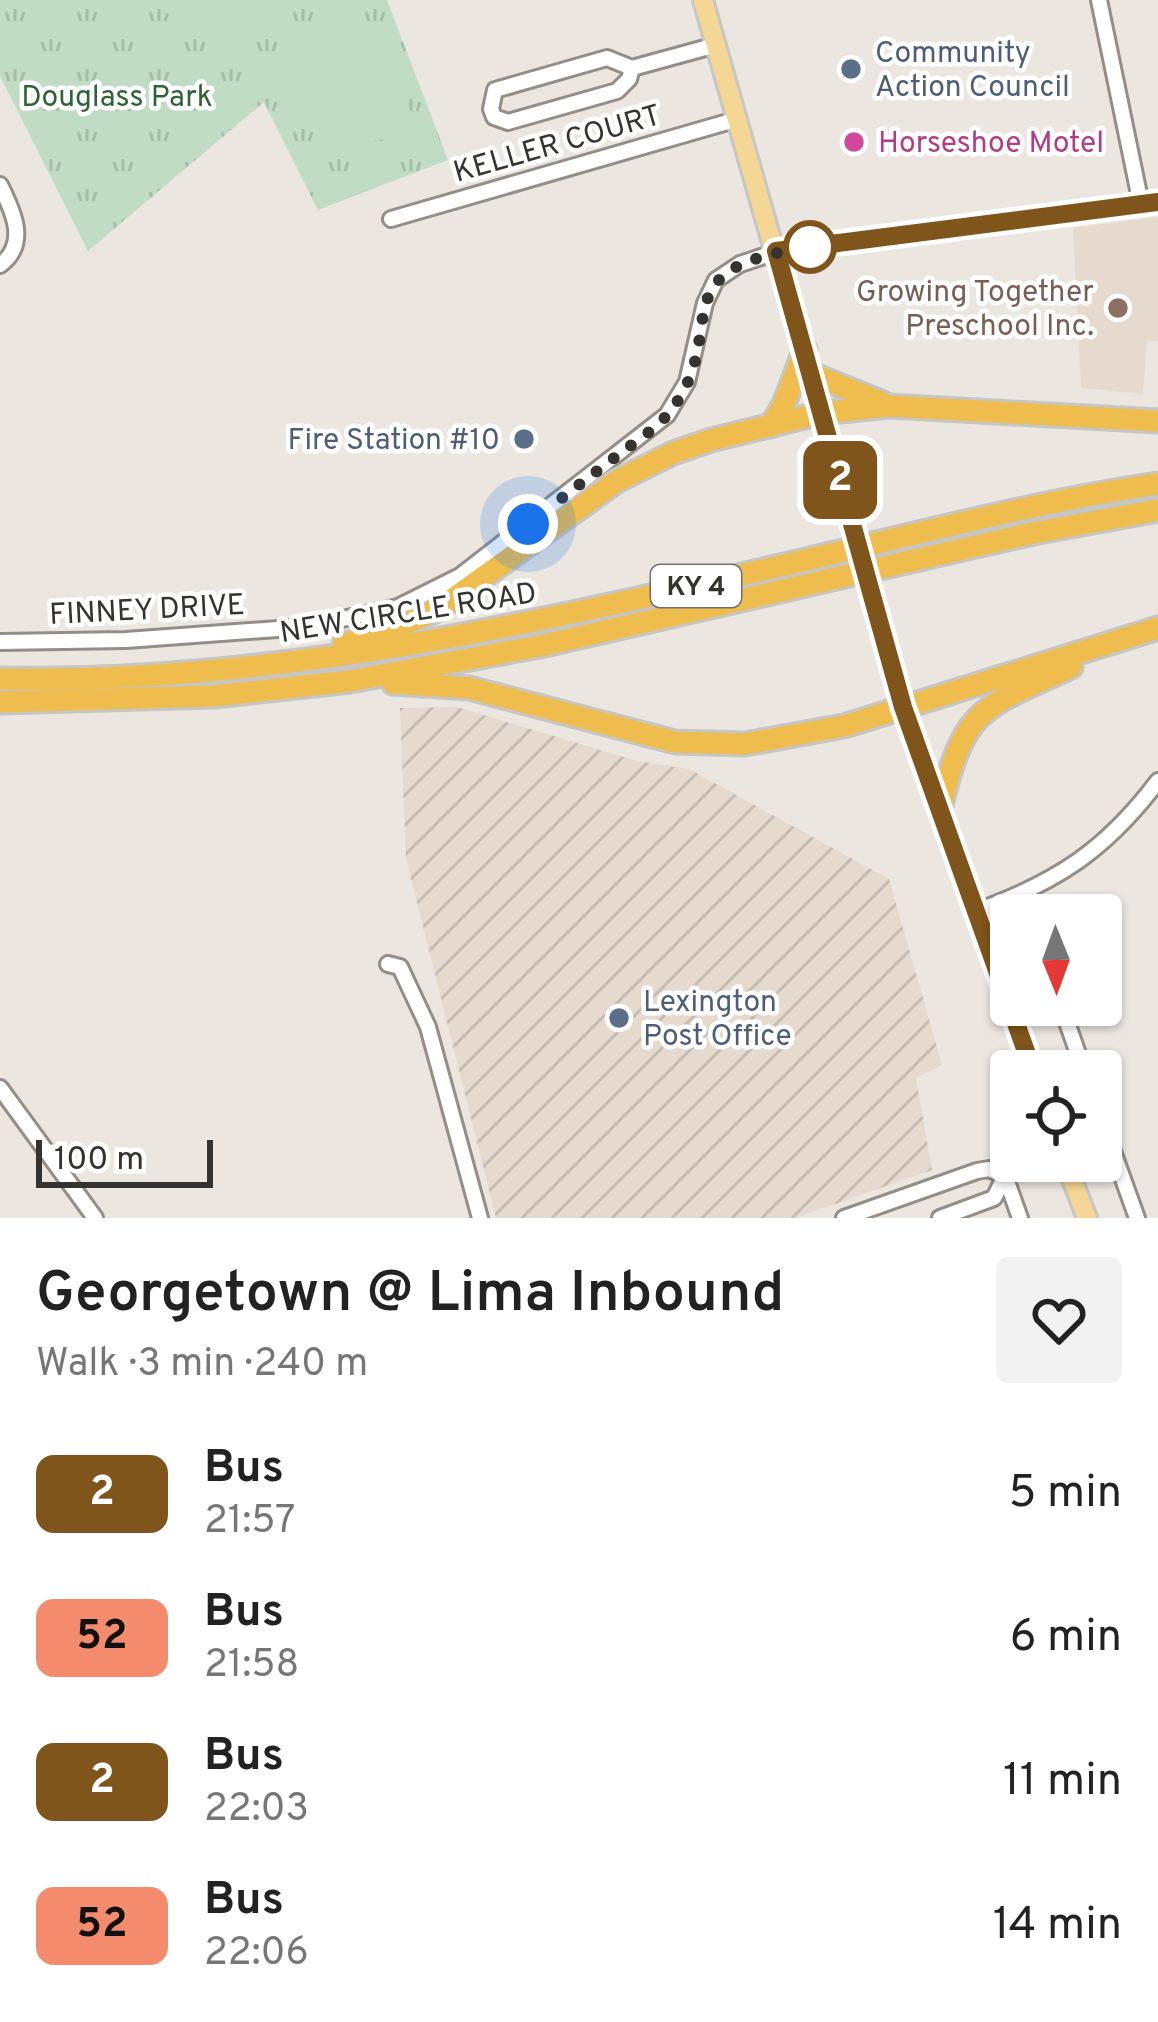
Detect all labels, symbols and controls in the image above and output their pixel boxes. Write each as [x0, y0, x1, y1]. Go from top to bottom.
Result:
place label: Community Action Council [875, 36, 1070, 107]
marker: Community Action Council [838, 56, 864, 82]
park label: Douglass Park [21, 80, 213, 117]
street label: KELLER COURT [450, 98, 666, 193]
place label: Horseshoe Motel [878, 126, 1104, 163]
marker: Horseshoe Motel [841, 129, 867, 155]
unlabelled marker [785, 222, 835, 272]
place label: Growing Together Preschool Inc. [856, 275, 1094, 346]
marker: Growing Together Preschool Inc. [1105, 295, 1131, 321]
place label: Fire Station #10 [288, 423, 500, 460]
marker: Fire Station #10 [511, 426, 537, 452]
line badge: 2 [801, 441, 879, 519]
text: 2 [827, 453, 853, 506]
your location [498, 494, 558, 554]
road number: KY 4 [651, 565, 741, 607]
street label: NEW CIRCLE ROAD [277, 576, 539, 653]
street label: FINNEY DRIVE [48, 588, 246, 635]
north arrow [990, 894, 1122, 1026]
map controls [990, 894, 1122, 1182]
place label: Lexington Post Office [643, 985, 792, 1056]
marker: Lexington Post Office [606, 1005, 632, 1031]
button: locate [990, 1050, 1122, 1182]
scale bar [36, 1134, 213, 1187]
text: 100 m [54, 1140, 144, 1182]
button: heart [996, 1257, 1122, 1383]
text: Georgetown @ Lima Inbound [36, 1260, 784, 1332]
text: Walk · 3 min · 240 m [36, 1341, 368, 1390]
text: Bus [204, 1441, 284, 1498]
text: 5 min [1009, 1466, 1122, 1523]
text: 2 [89, 1467, 115, 1520]
text: 21:57 [204, 1498, 295, 1547]
text: Bus [204, 1585, 284, 1642]
text: 6 min [1010, 1610, 1122, 1667]
text: 52 [76, 1611, 128, 1664]
text: 21:58 [204, 1642, 299, 1691]
text: Bus [204, 1729, 284, 1786]
text: 11 min [1003, 1754, 1122, 1811]
text: 2 [89, 1755, 115, 1808]
text: 22:03 [204, 1786, 309, 1835]
text: Bus [204, 1873, 284, 1930]
text: 14 min [993, 1898, 1122, 1955]
text: 52 [76, 1899, 128, 1952]
text: 22:06 [204, 1930, 309, 1979]

